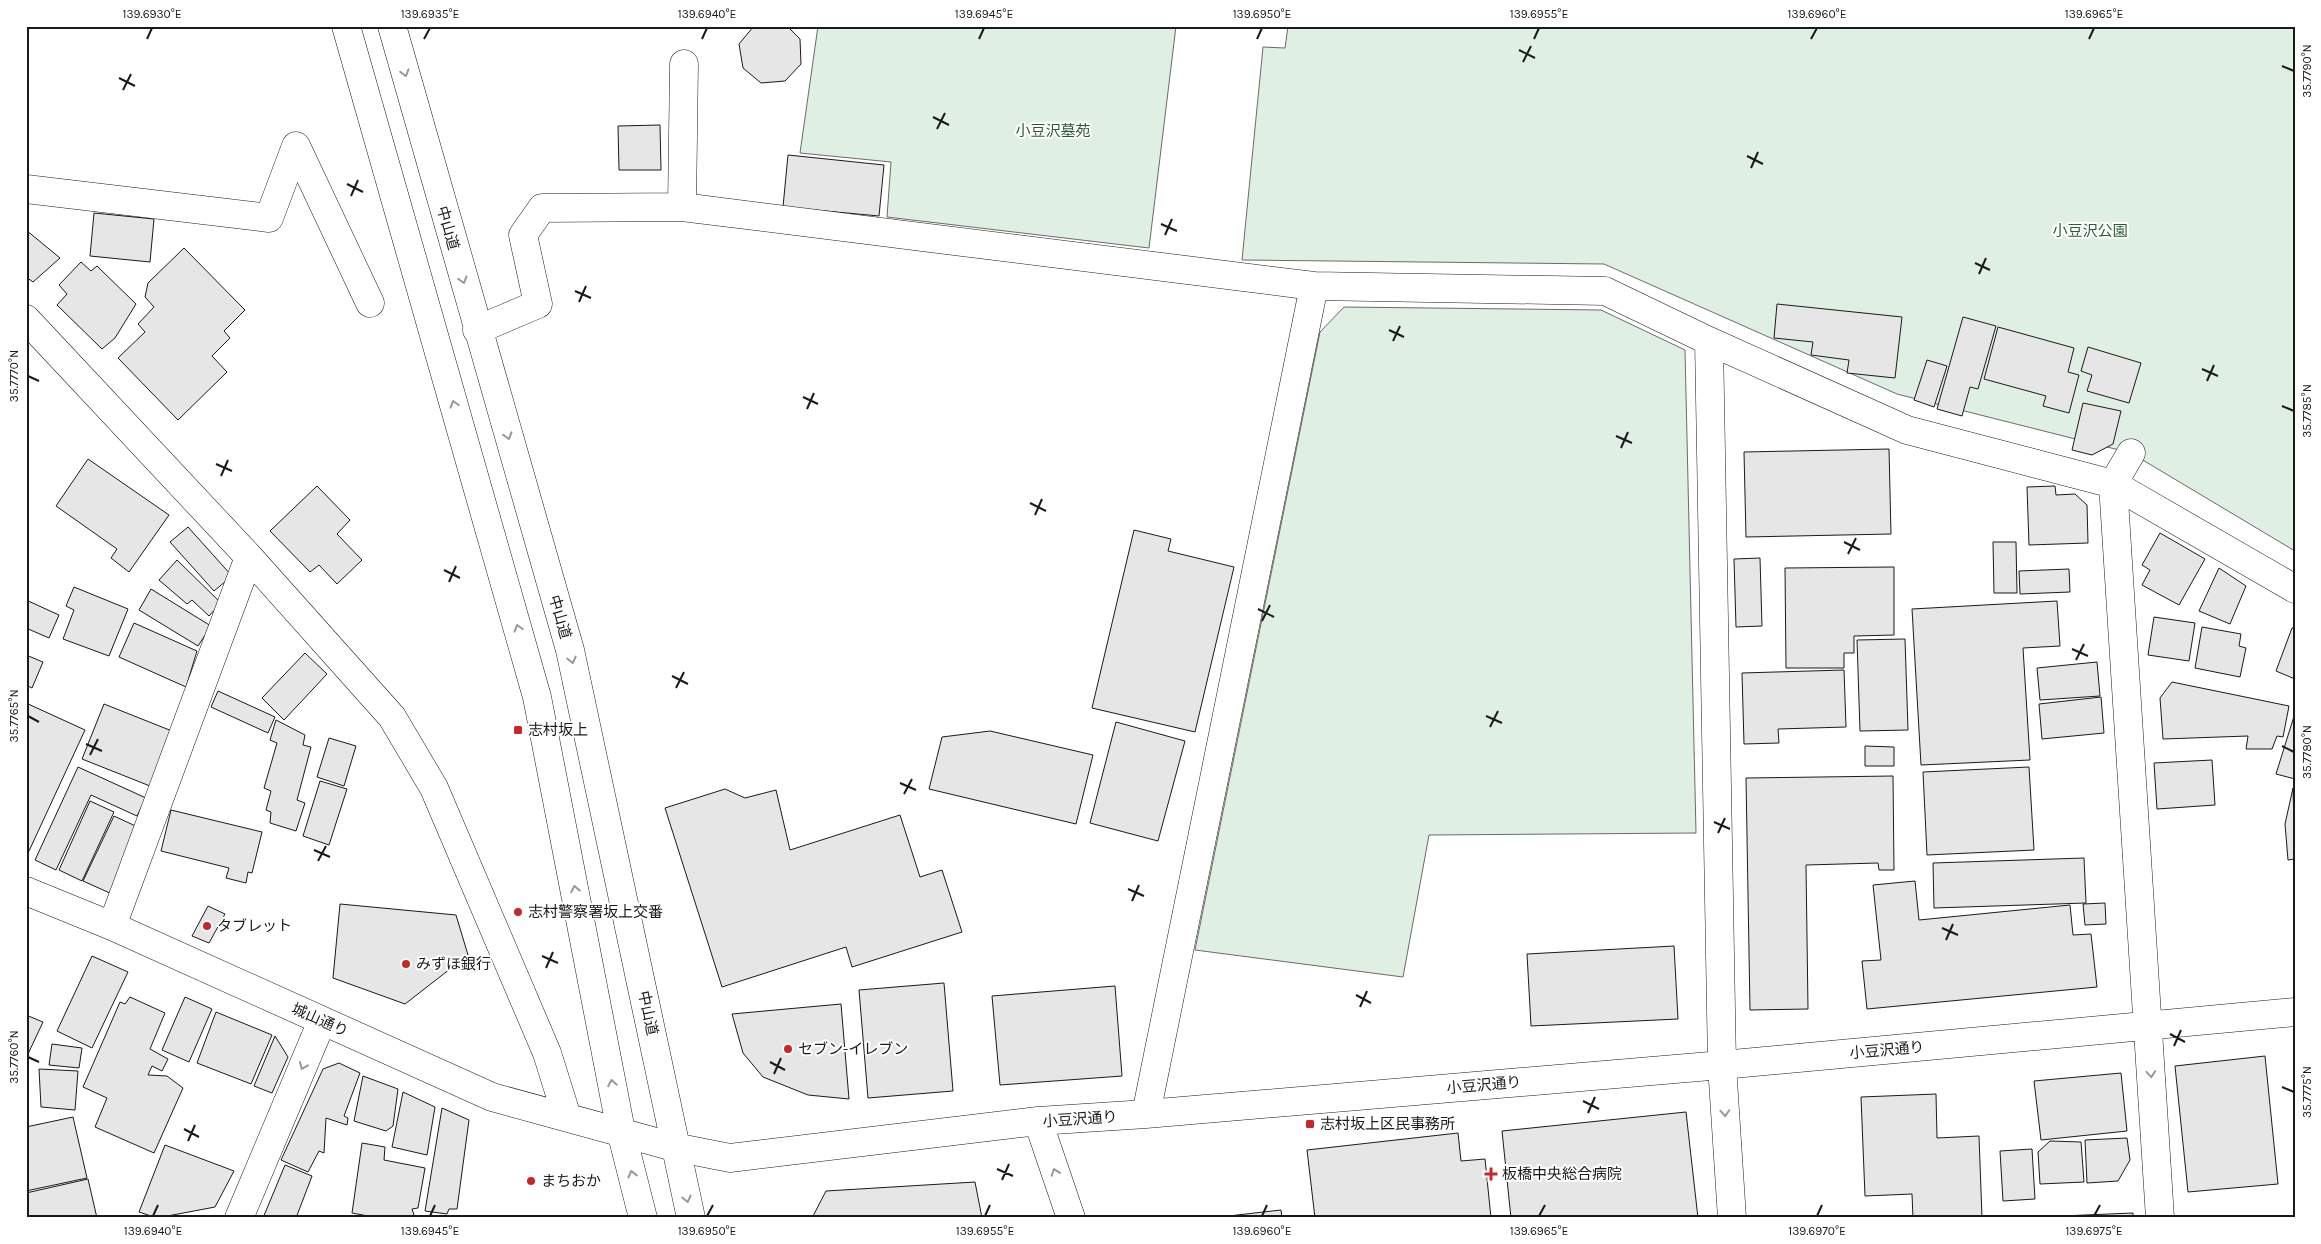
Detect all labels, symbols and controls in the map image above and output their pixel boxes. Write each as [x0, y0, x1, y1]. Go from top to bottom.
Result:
text: 139.6930°E [122, 7, 182, 21]
text: 139.6935°E [401, 7, 459, 21]
text: 139.6940°E [678, 7, 736, 21]
text: 139.6945°E [955, 7, 1013, 21]
text: 139.6950°E [1233, 7, 1291, 21]
text: 139.6955°E [1510, 7, 1568, 21]
text: 139.6960°E [1788, 7, 1846, 21]
text: 139.6965°E [2065, 7, 2123, 21]
text: 35.7790°N [2300, 44, 2314, 98]
one-way arrow [399, 69, 409, 77]
park label: 小豆沢墓苑 [1015, 122, 1091, 140]
street label: 中山道 [433, 204, 463, 252]
park label: 小豆沢公園 [2052, 222, 2128, 240]
one-way arrow [457, 276, 468, 285]
text: 35.7770°N [7, 350, 21, 402]
text: 35.7785°N [2300, 384, 2314, 438]
one-way arrow [449, 401, 459, 409]
one-way arrow [502, 432, 512, 440]
street label: 中山道 [545, 593, 575, 641]
one-way arrow [513, 624, 523, 633]
one-way arrow [566, 655, 577, 664]
text: 35.7765°N [7, 689, 21, 743]
place label: 志村坂上 [528, 721, 588, 739]
marker: 志村坂上 [512, 724, 524, 736]
text: 35.7780°N [2300, 725, 2314, 779]
one-way arrow [570, 885, 581, 893]
place label: 志村警察署坂上交番 [528, 903, 663, 921]
marker: 志村警察署坂上交番 [512, 906, 524, 918]
place label: タブレット [217, 917, 292, 935]
marker: タブレット [201, 920, 213, 932]
place label: みずほ銀行 [416, 955, 491, 973]
marker: みずほ銀行 [400, 958, 412, 970]
street label: 中山道 [635, 989, 661, 1037]
street label: 城山通り [289, 1000, 351, 1040]
text: 35.7760°N [7, 1030, 21, 1084]
street label: 小豆沢通り [1849, 1038, 1925, 1062]
place label: セブン-イレブン [798, 1040, 908, 1058]
marker: セブン-イレブン [782, 1043, 794, 1055]
one-way arrow [299, 1061, 309, 1070]
text: 35.7775°N [2300, 1066, 2314, 1118]
one-way arrow [2145, 1070, 2156, 1078]
street label: 小豆沢通り [1446, 1073, 1522, 1097]
one-way arrow [608, 1079, 618, 1087]
street label: 小豆沢通り [1042, 1107, 1118, 1131]
one-way arrow [1720, 1110, 1731, 1118]
place label: 志村坂上区民事務所 [1320, 1115, 1455, 1133]
marker: 志村坂上区民事務所 [1304, 1118, 1316, 1130]
place label: 板橋中央総合病院 [1502, 1165, 1622, 1183]
marker: 板橋中央総合病院 [1484, 1167, 1498, 1181]
one-way arrow [1051, 1168, 1061, 1176]
one-way arrow [627, 1170, 638, 1179]
place label: まちおか [541, 1172, 601, 1190]
marker: まちおか [525, 1175, 537, 1187]
one-way arrow [681, 1195, 692, 1204]
text: 139.6940°E [124, 1224, 182, 1238]
text: 139.6945°E [401, 1224, 459, 1238]
text: 139.6950°E [678, 1224, 736, 1238]
text: 139.6955°E [956, 1224, 1014, 1238]
text: 139.6960°E [1233, 1224, 1291, 1238]
text: 139.6965°E [1510, 1224, 1568, 1238]
text: 139.6970°E [1788, 1224, 1846, 1238]
text: 139.6975°E [2065, 1224, 2123, 1238]

